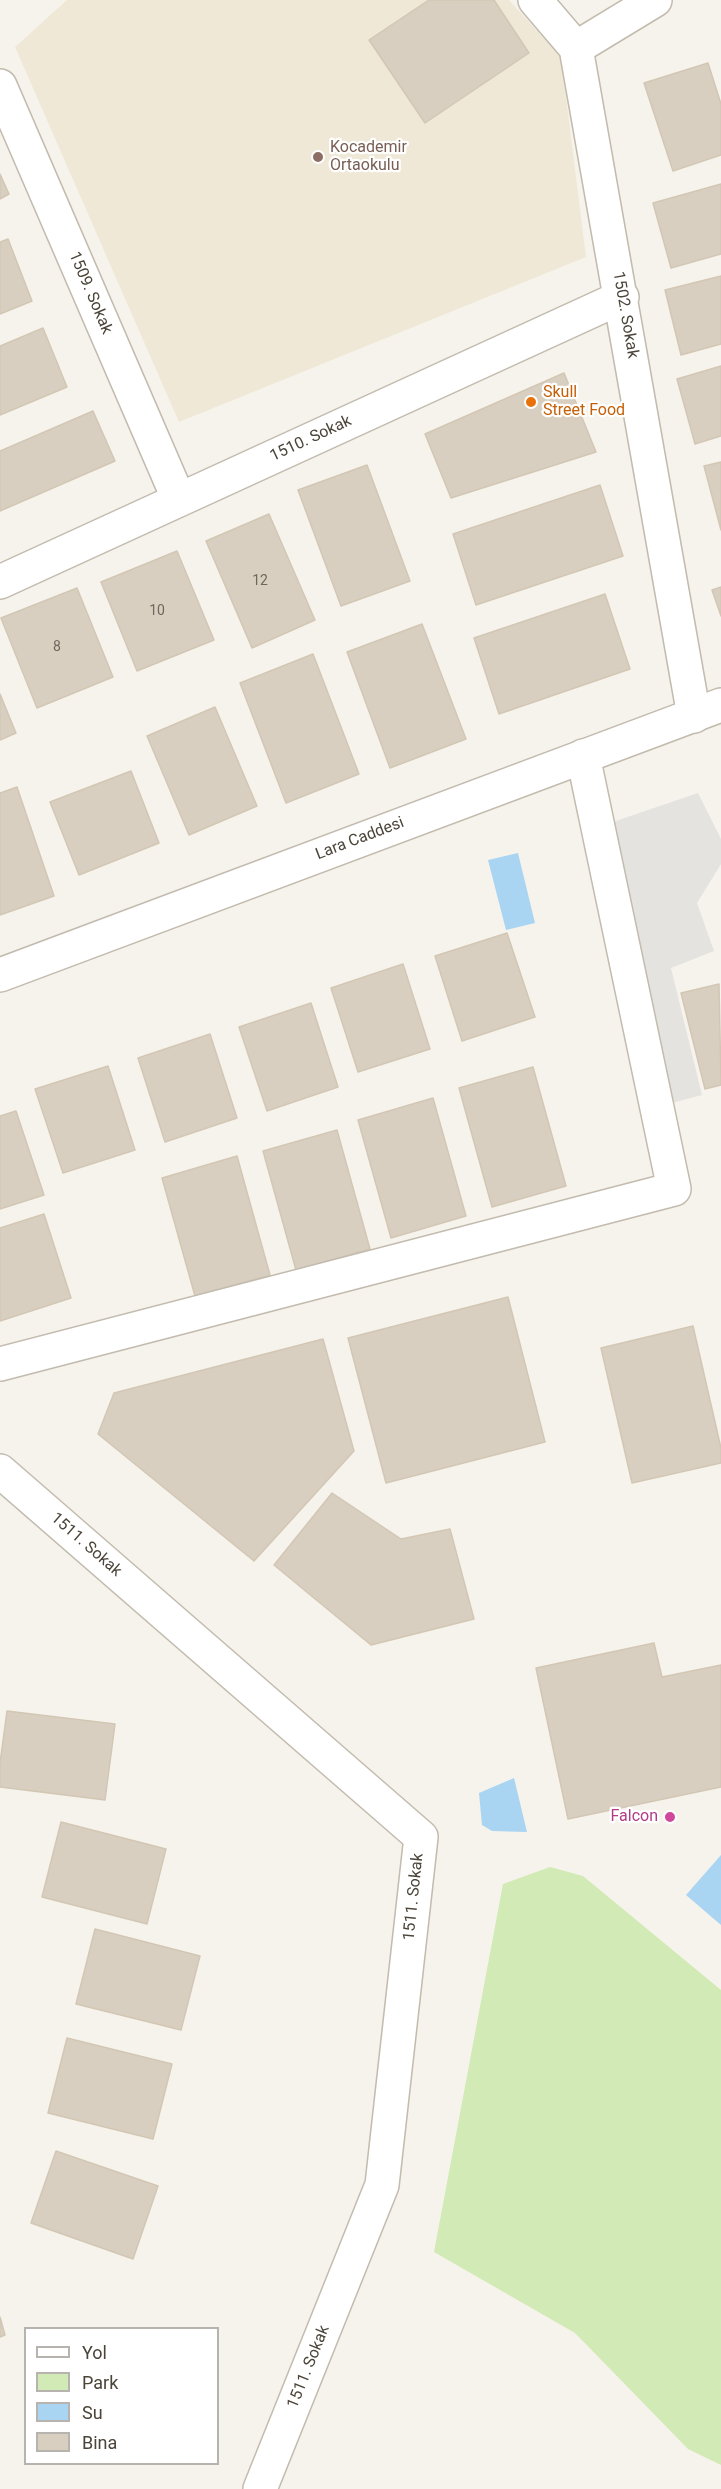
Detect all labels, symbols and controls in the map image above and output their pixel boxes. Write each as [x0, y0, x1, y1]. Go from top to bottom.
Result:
place label: Kocademir Ortaokulu [330, 138, 407, 176]
marker: Kocademir Ortaokulu [311, 150, 325, 164]
street label: 1509. Sokak [64, 249, 116, 337]
street label: 1502. Sokak [608, 270, 642, 360]
place label: Skull Street Food [543, 383, 625, 421]
marker: Skull Street Food [524, 395, 538, 409]
street label: 1510. Sokak [267, 412, 355, 466]
house number: 12 [252, 573, 268, 589]
house number: 10 [149, 603, 165, 619]
house number: 8 [53, 639, 61, 655]
street label: Lara Caddesi [313, 813, 407, 865]
street label: 1511. Sokak [47, 1509, 125, 1581]
place label: Falcon [610, 1807, 658, 1827]
marker: Falcon [663, 1810, 677, 1824]
street label: 1511. Sokak [400, 1852, 428, 1942]
street label: 1511. Sokak [284, 2323, 334, 2411]
legend [24, 2327, 219, 2465]
text: Yol [82, 2342, 107, 2363]
text: Park [82, 2372, 118, 2393]
text: Su [82, 2402, 103, 2423]
text: Bina [82, 2432, 117, 2453]

